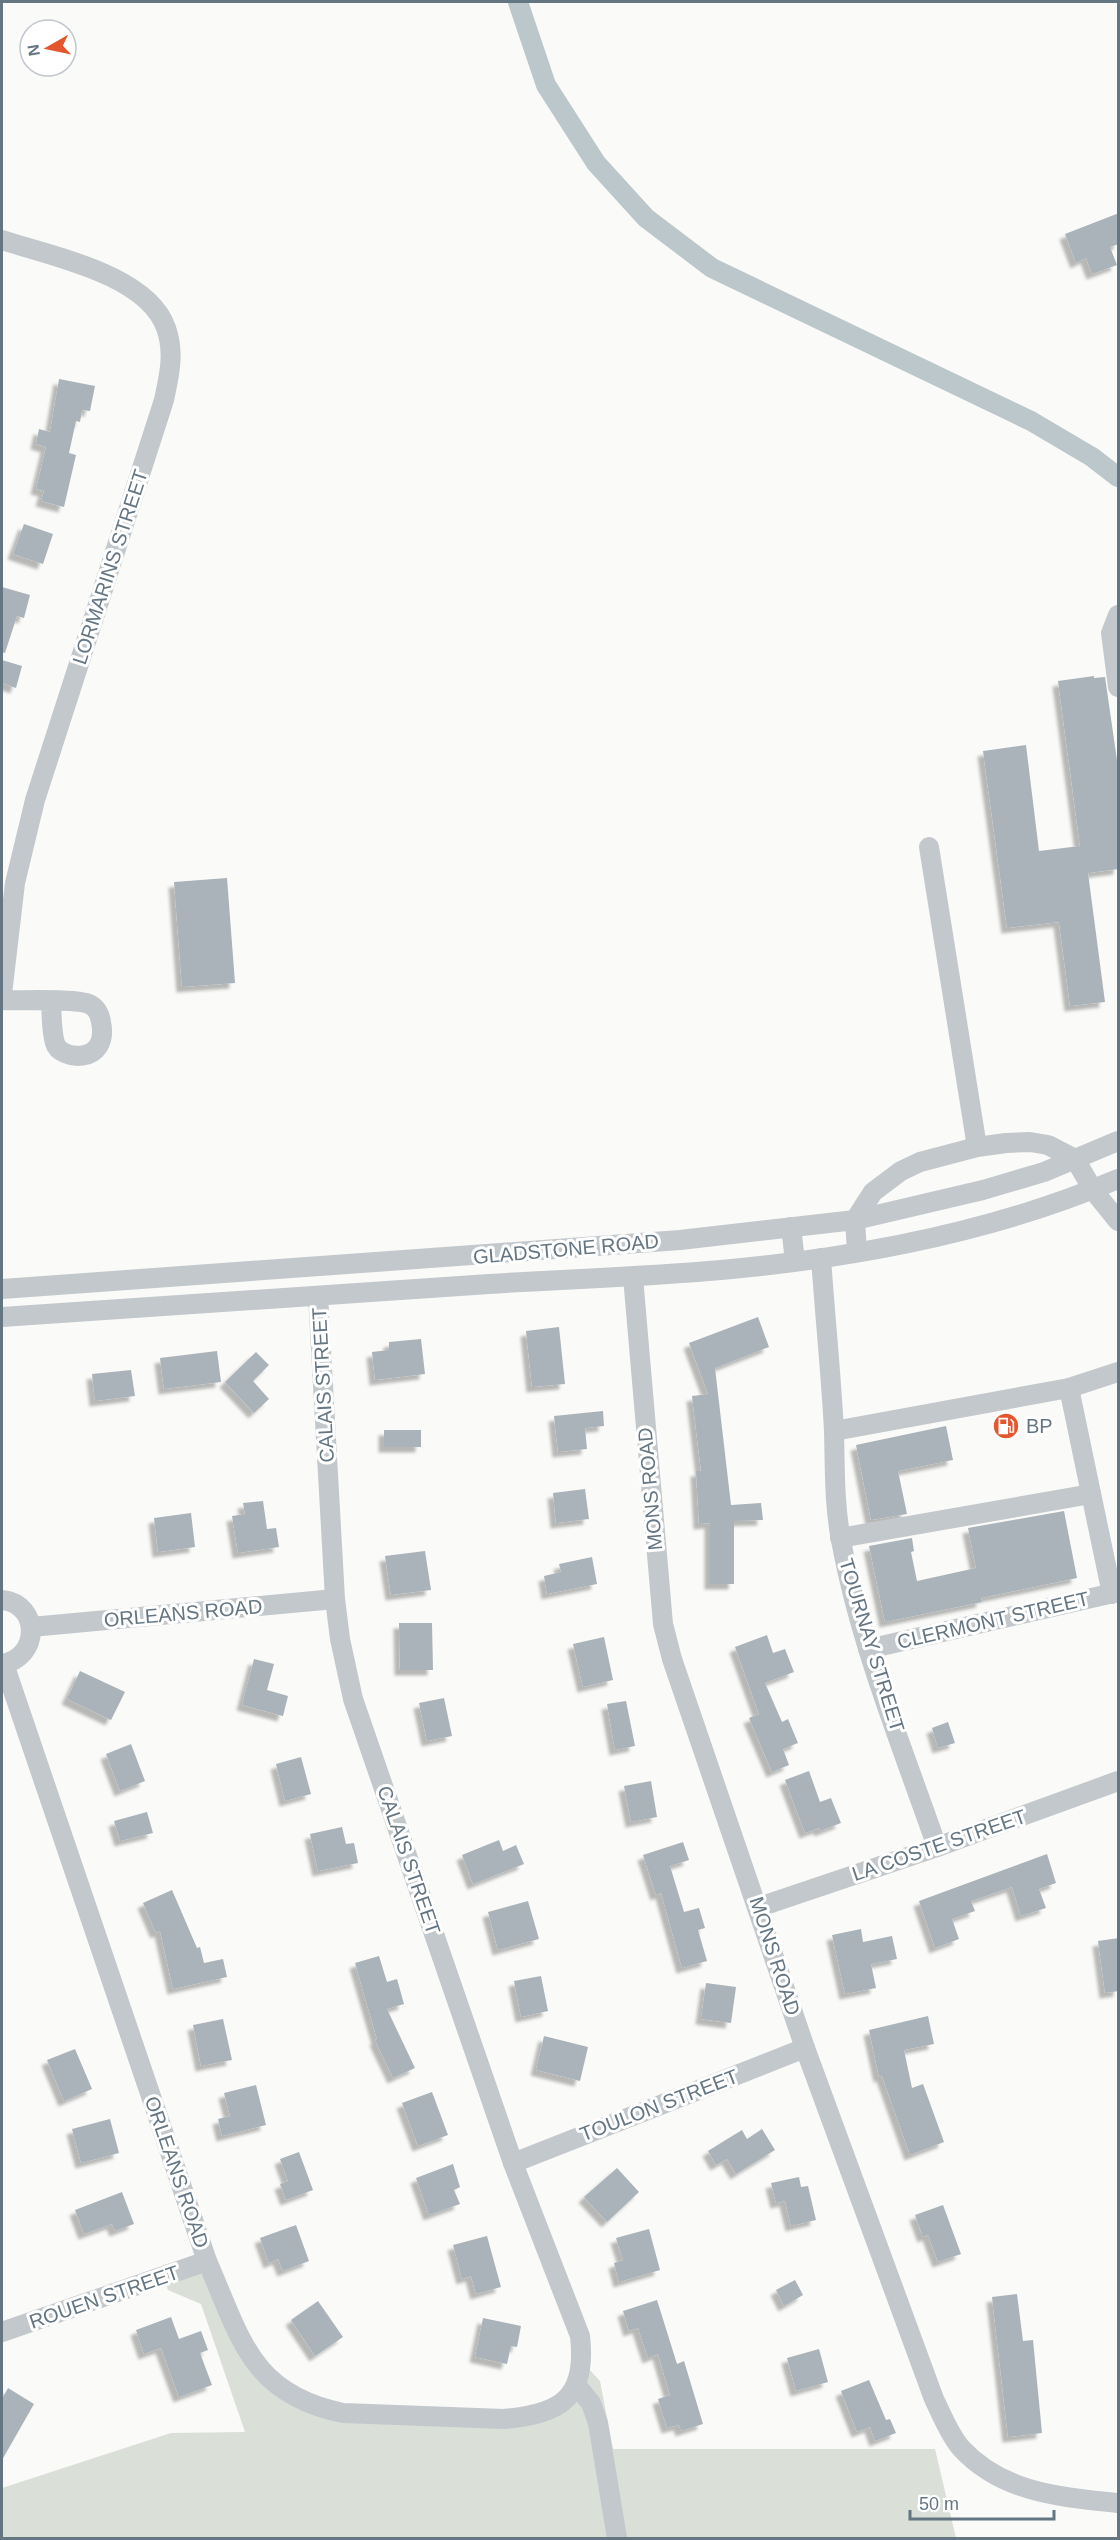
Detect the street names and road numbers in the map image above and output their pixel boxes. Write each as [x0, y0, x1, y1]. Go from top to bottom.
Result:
street label: LORMARINS STREET [68, 467, 152, 667]
street label: GLADSTONE ROAD [472, 1230, 660, 1268]
street label: CALAIS STREET [308, 1307, 338, 1463]
street label: MONS ROAD [634, 1427, 666, 1551]
street label: TOURNAY STREET [835, 1556, 909, 1734]
street label: CLERMONT STREET [895, 1587, 1091, 1653]
street label: ORLEANS ROAD [103, 1595, 263, 1631]
street label: CALAIS STREET [373, 1783, 445, 1937]
street label: LA COSTE STREET [849, 1805, 1029, 1885]
street label: MONS ROAD [745, 1894, 805, 2018]
street label: TOULON STREET [577, 2065, 741, 2145]
street label: ORLEANS ROAD [141, 2093, 213, 2251]
street label: ROUEN STREET [26, 2261, 182, 2333]

